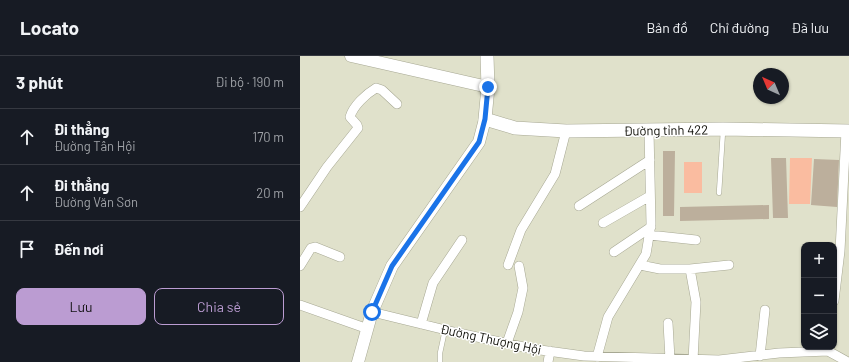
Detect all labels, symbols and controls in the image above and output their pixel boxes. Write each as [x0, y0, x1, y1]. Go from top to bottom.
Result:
text: Locato [20, 16, 79, 39]
text: Bản đồ [646, 19, 688, 36]
text: Chỉ đường [710, 19, 769, 36]
text: Đã lưu [791, 19, 829, 36]
north arrow [753, 68, 789, 104]
text: 3 phút [16, 72, 63, 92]
text: Đi bộ · 190 m [215, 74, 284, 90]
route end [479, 78, 497, 96]
text: Đi thẳng [54, 120, 109, 138]
street label: Đường tỉnh 422 [624, 121, 708, 139]
icon: ahead [16, 126, 38, 148]
text: 170 m [253, 129, 284, 145]
text: Đường Tân Hội [54, 138, 135, 154]
text: Đi thẳng [54, 176, 109, 194]
icon: ahead [16, 182, 38, 204]
text: 20 m [256, 185, 284, 201]
text: Đường Văn Sơn [54, 194, 138, 210]
icon: arrive [16, 238, 38, 260]
text: Đến nơi [54, 240, 104, 258]
map controls [801, 242, 837, 350]
button: + [801, 242, 837, 278]
button: − [801, 278, 837, 314]
button: Lưu [16, 288, 146, 325]
button: Chia sẻ [154, 288, 284, 325]
route start [363, 303, 381, 321]
button: layers [801, 314, 837, 350]
street label: Đường Thượng Hội [439, 320, 543, 358]

